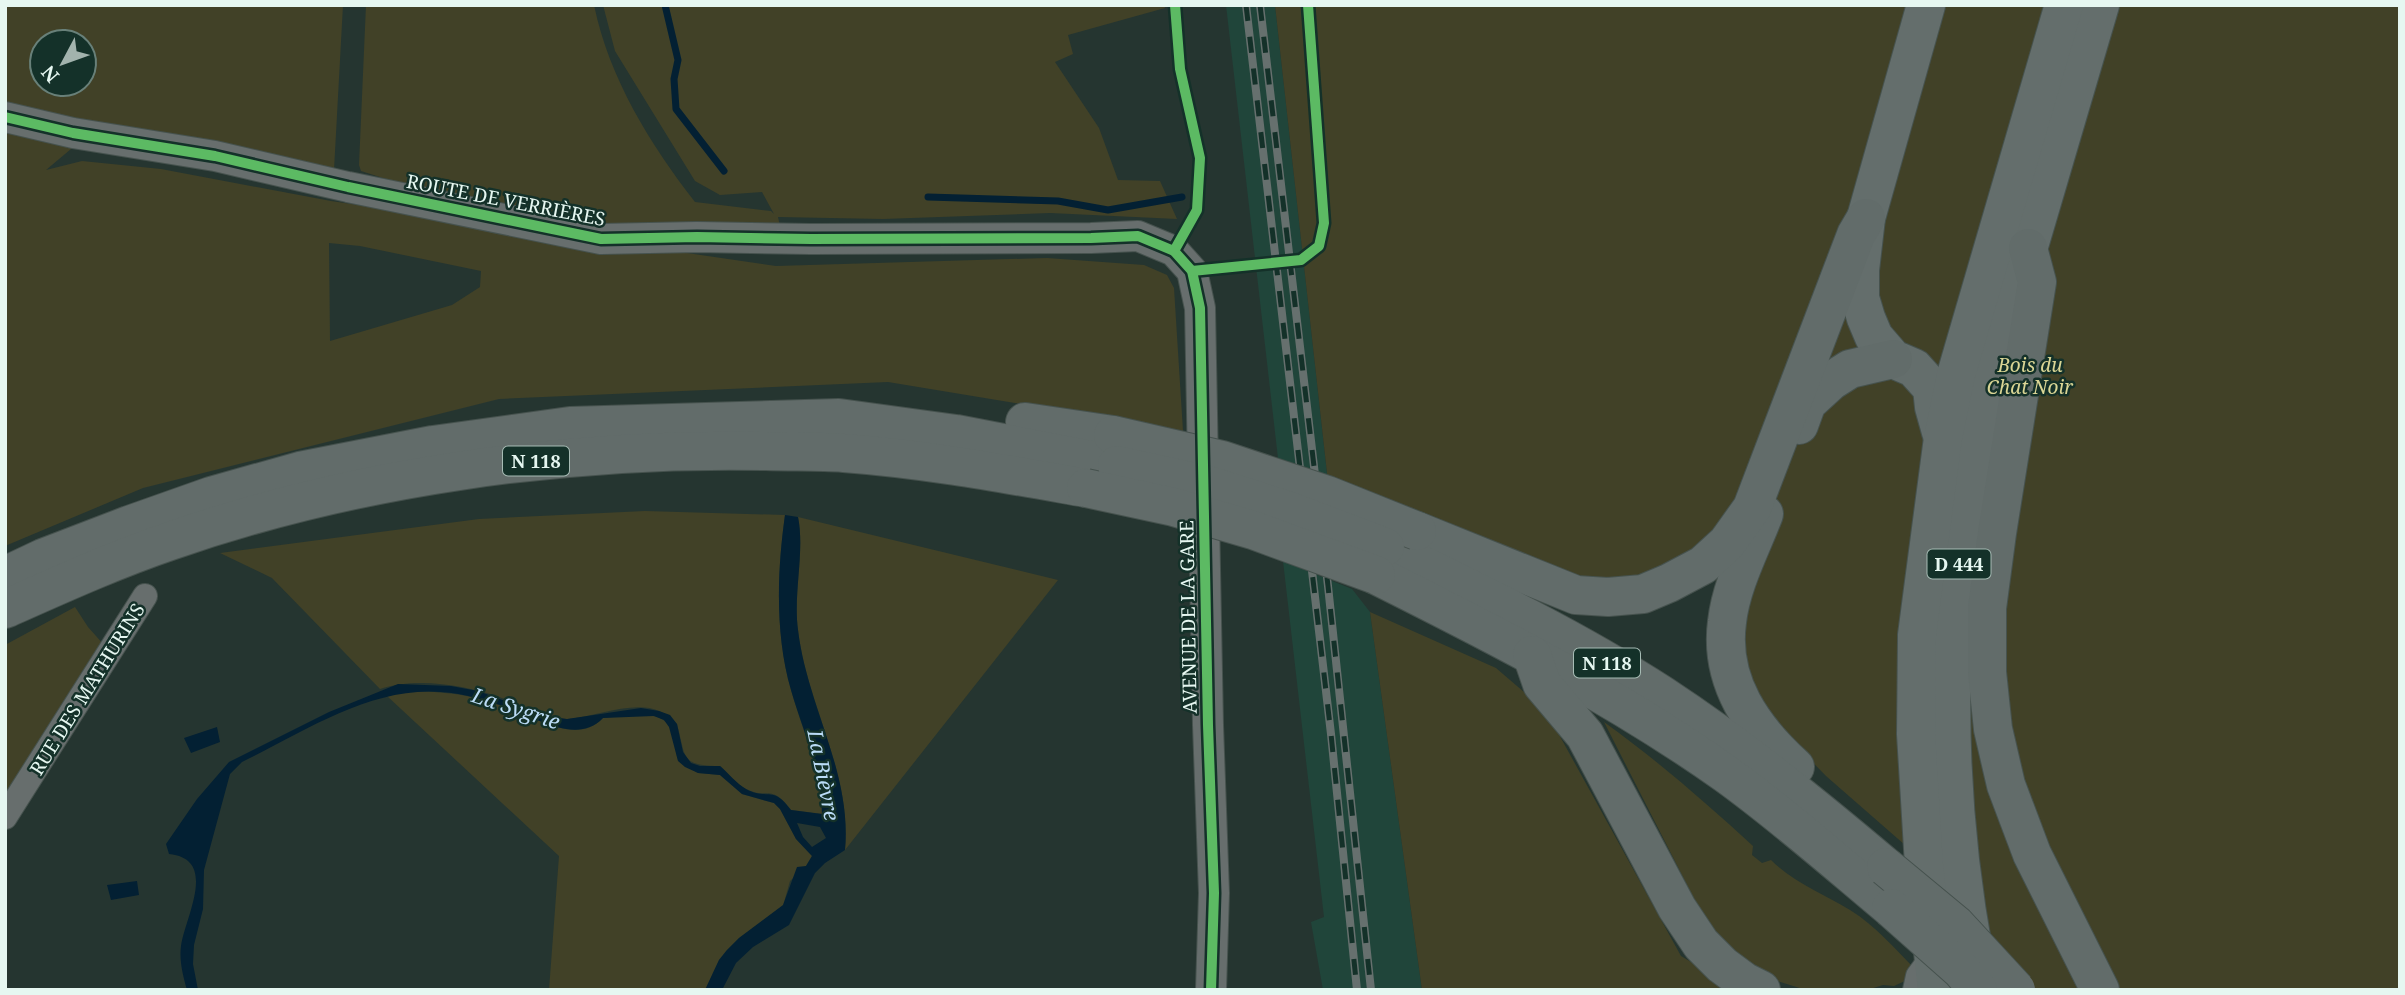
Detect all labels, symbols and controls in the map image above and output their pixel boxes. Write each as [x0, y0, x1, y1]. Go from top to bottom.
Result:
north arrow [28, 28, 98, 98]
text: N [35, 60, 65, 88]
street label: ROUTE DE VERRIÈRES [404, 168, 608, 232]
park label: Bois du Chat Noir [1987, 352, 2073, 400]
road number: N 118 [503, 447, 569, 476]
street label: AVENUE DE LA GARE [1173, 520, 1203, 714]
road number: D 444 [1927, 550, 1990, 578]
street label: RUE DES MATHURINS [23, 598, 151, 780]
road number: N 118 [1574, 648, 1640, 678]
water label: La Sygrie [467, 680, 564, 735]
water label: La Bièvre [801, 726, 847, 823]

